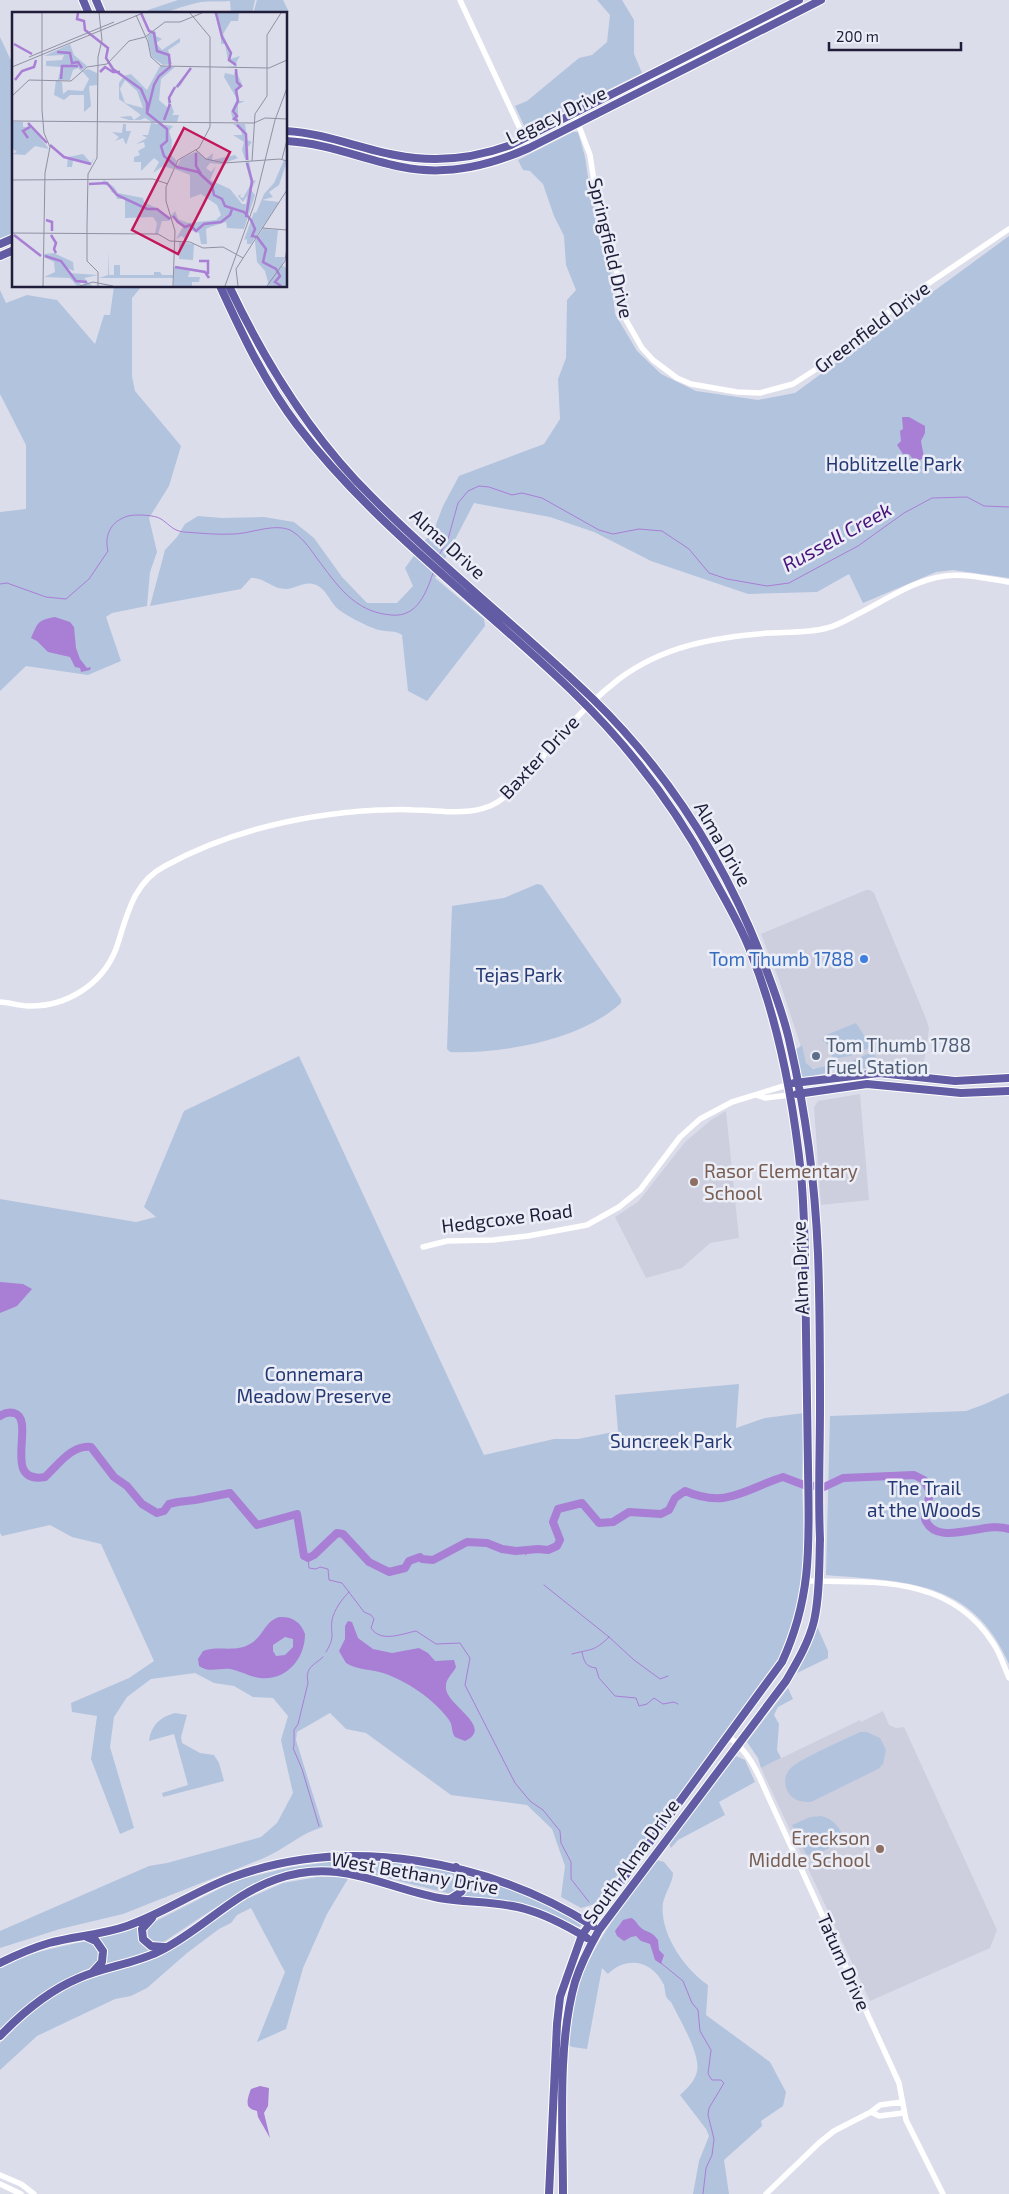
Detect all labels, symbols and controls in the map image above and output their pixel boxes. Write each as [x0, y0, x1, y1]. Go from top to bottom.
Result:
inset map [12, 12, 288, 288]
scale bar [829, 20, 962, 52]
text: 200 m [836, 27, 879, 45]
street label: Legacy Drive [502, 80, 610, 149]
street label: Springfield Drive [584, 176, 639, 320]
street label: Greenfield Drive [810, 276, 934, 377]
park label: Hoblitzelle Park [826, 452, 963, 475]
water label: Russell Creek [778, 496, 895, 576]
street label: Alma Drive [406, 504, 491, 584]
street label: Baxter Drive [494, 710, 583, 803]
street label: Alma Drive [690, 797, 757, 890]
place label: Tom Thumb 1788 [709, 947, 854, 970]
marker: Tom Thumb 1788 [858, 953, 870, 965]
park label: Tejas Park [475, 963, 563, 986]
place label: Tom Thumb 1788 Fuel Station [826, 1033, 971, 1078]
marker: Tom Thumb 1788 Fuel Station [810, 1050, 822, 1062]
place label: Rasor Elementary School [704, 1159, 858, 1204]
marker: Rasor Elementary School [688, 1176, 700, 1188]
street label: Hedgcoxe Road [440, 1198, 574, 1237]
street label: Alma Drive [786, 1221, 813, 1315]
park label: Connemara Meadow Preserve [237, 1362, 391, 1407]
park label: Suncreek Park [610, 1429, 732, 1452]
park label: The Trail at the Woods [867, 1476, 981, 1521]
street label: South Alma Drive [578, 1794, 683, 1927]
place label: Ereckson Middle School [749, 1826, 870, 1871]
marker: Ereckson Middle School [874, 1843, 886, 1855]
street label: West Bethany Drive [330, 1846, 501, 1899]
street label: Tatum Drive [813, 1910, 876, 2014]

